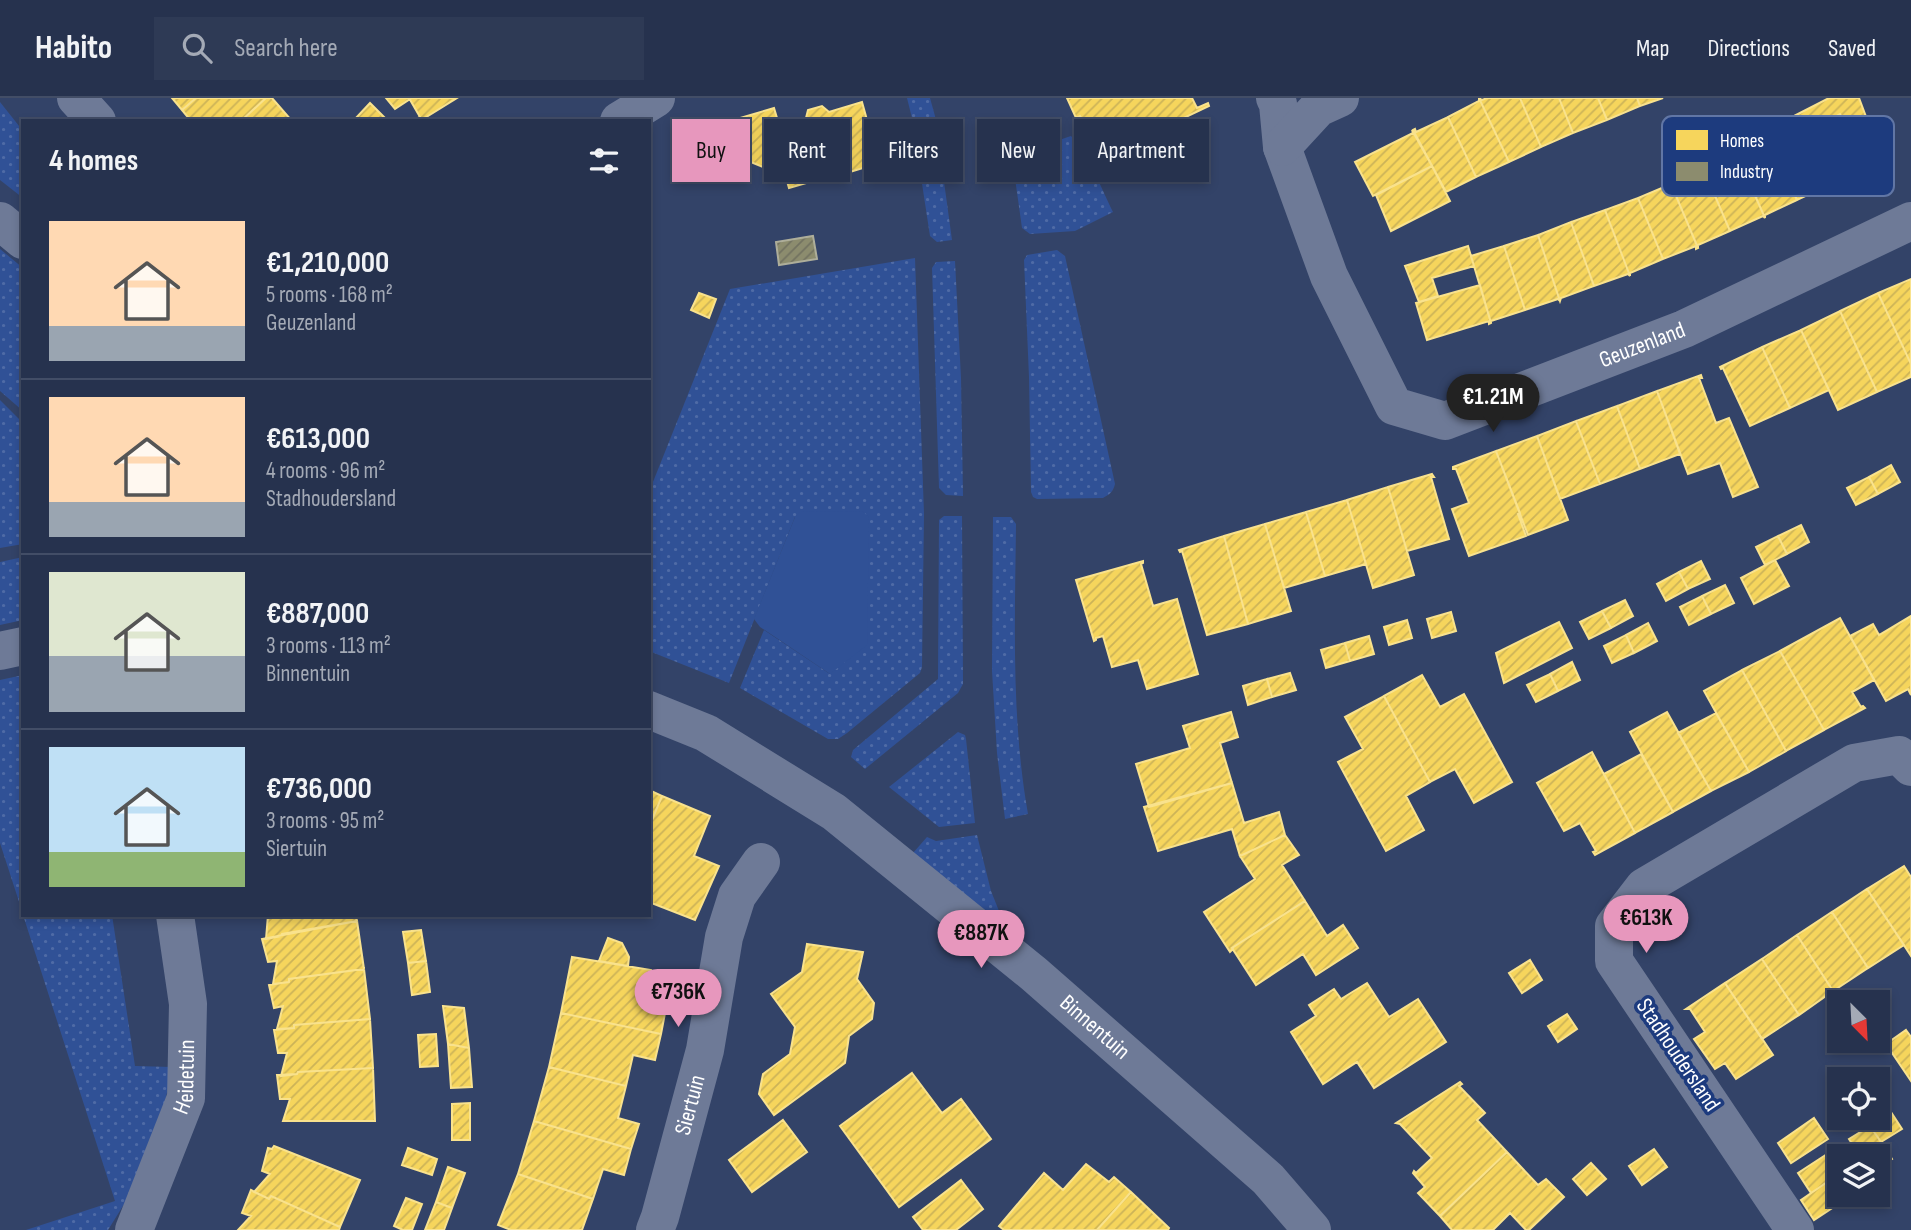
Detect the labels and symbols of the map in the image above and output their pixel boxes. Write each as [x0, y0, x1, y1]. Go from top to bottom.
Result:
legend [1662, 116, 1894, 196]
text: Homes [1720, 130, 1764, 153]
text: Industry [1720, 161, 1774, 184]
street label: Geuzenland [1595, 316, 1689, 374]
pin: €1.21M [1436, 374, 1550, 434]
pin: €613K [1597, 896, 1695, 955]
pin: €887K [932, 910, 1030, 970]
pin: €736K [629, 970, 727, 1029]
street label: Binnentuin [1054, 989, 1136, 1066]
north arrow [1827, 990, 1890, 1054]
street label: Stadhoudersland [1630, 993, 1726, 1117]
street label: Heidetuin [167, 1039, 201, 1118]
street label: Siertuin [669, 1072, 712, 1138]

